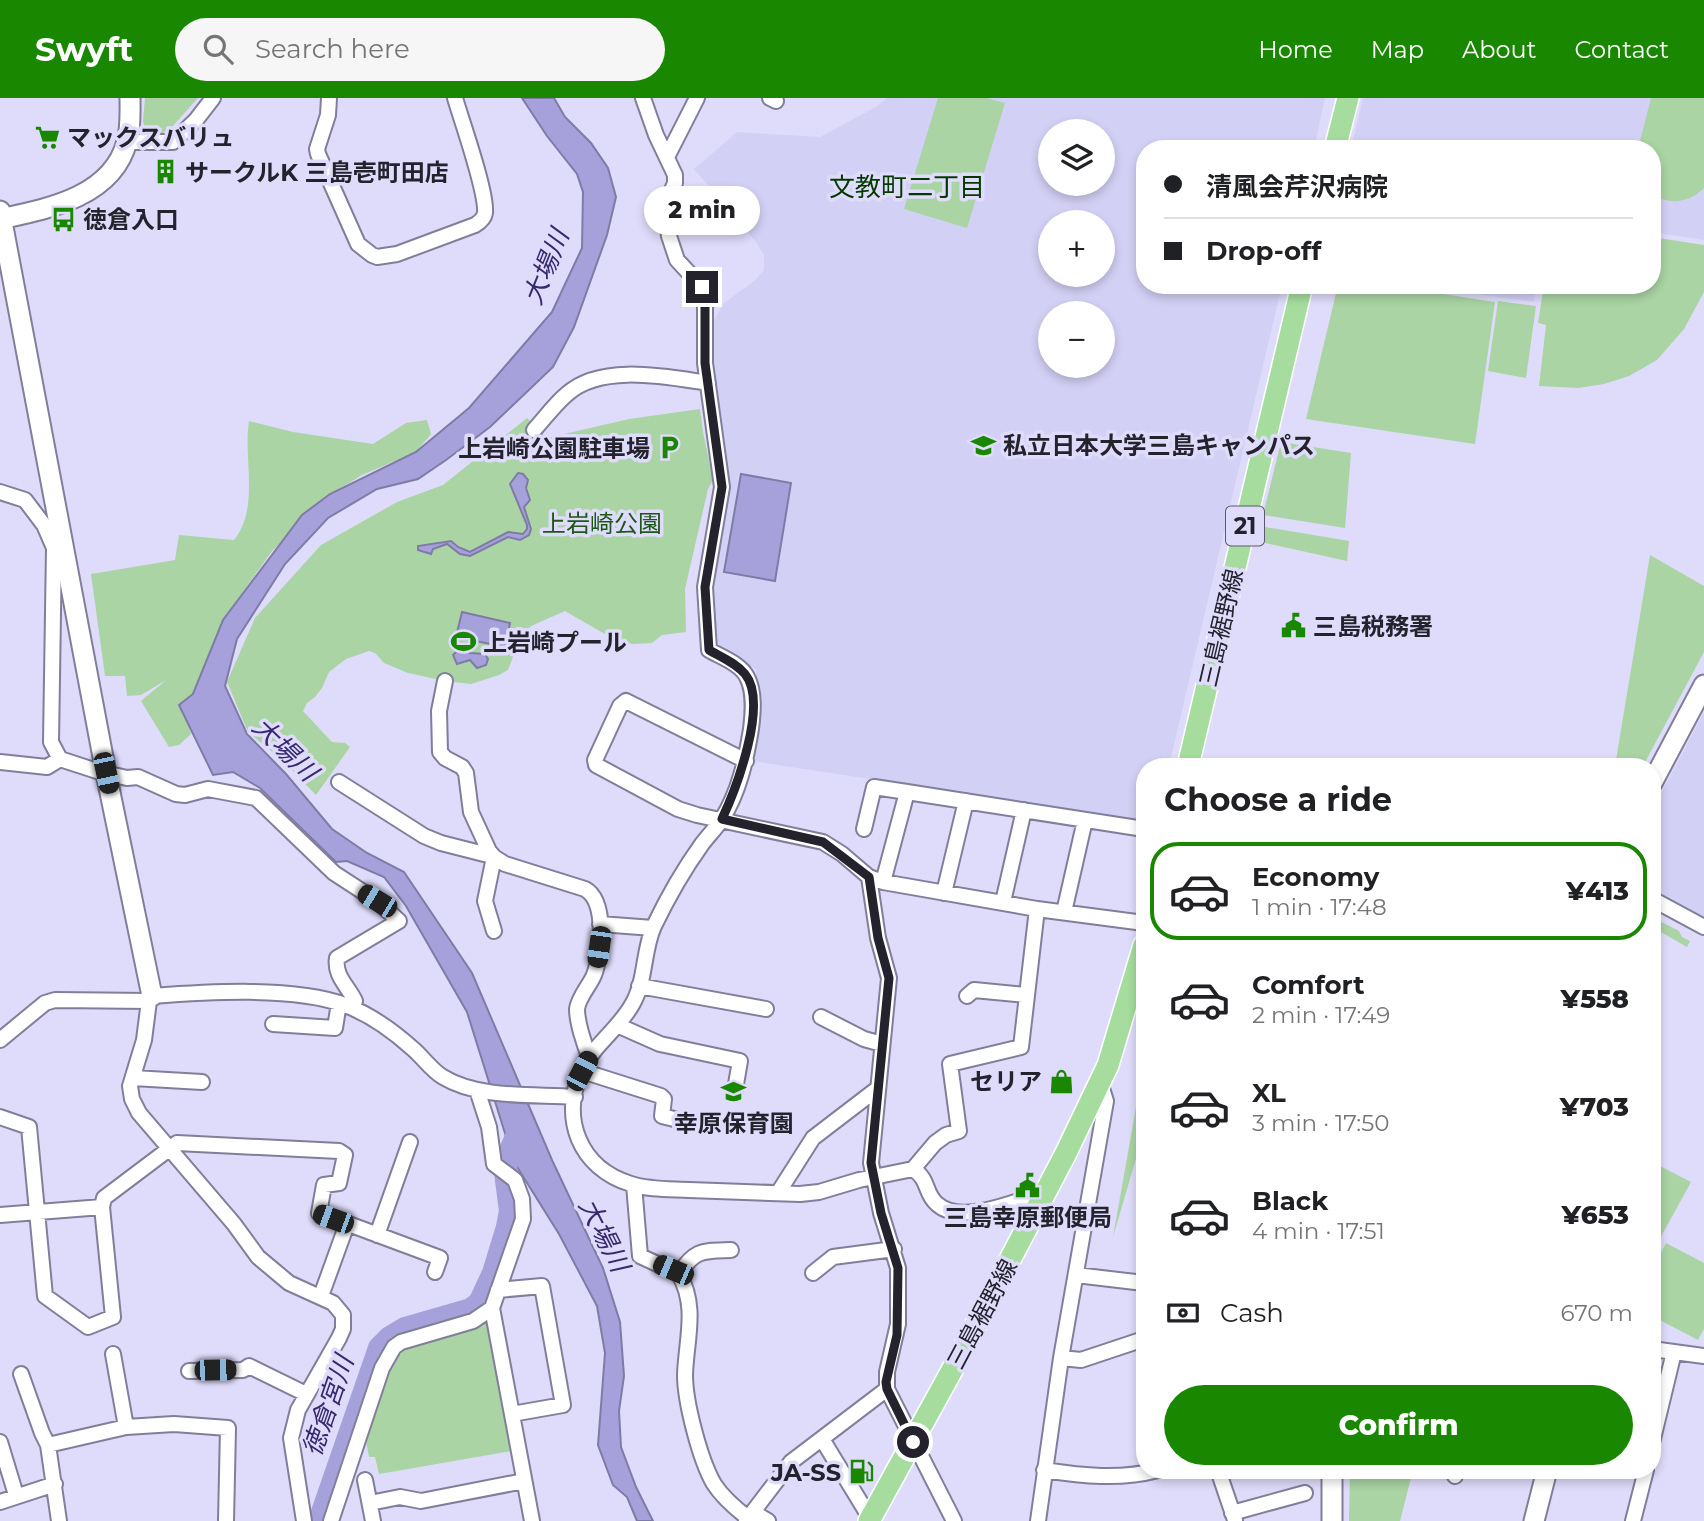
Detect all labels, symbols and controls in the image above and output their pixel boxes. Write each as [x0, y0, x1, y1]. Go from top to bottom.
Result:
search box [175, 18, 665, 81]
text: Swyft [35, 29, 133, 69]
icon: search [199, 30, 237, 68]
text: Search here [255, 33, 410, 65]
text: Home [1258, 35, 1333, 64]
text: Map [1371, 35, 1424, 64]
text: About [1462, 35, 1536, 64]
text: Contact [1574, 35, 1669, 64]
map controls [1038, 119, 1115, 378]
button: layers [1038, 119, 1115, 196]
supermarket icon: マックスバリュ [33, 123, 61, 151]
place label: マックスバリュ [67, 123, 234, 152]
building icon: サークルK 三島壱町田店 [151, 158, 179, 186]
place label: サークルK 三島壱町田店 [185, 158, 449, 187]
district label: 文教町二丁目 [829, 171, 985, 203]
text: 清風会芹沢病院 [1206, 171, 1388, 203]
callout: 2 min [644, 186, 760, 234]
text: 2 min [668, 196, 736, 224]
bus stop icon: 徳倉入口 [49, 205, 77, 233]
place label: 徳倉入口 [83, 205, 179, 234]
button: + [1038, 210, 1115, 287]
water label: 大場川 [517, 222, 577, 309]
text: Drop-off [1206, 235, 1321, 267]
route end [686, 271, 718, 303]
button: − [1038, 301, 1115, 378]
school or university icon: 私立日本大学三島キャンパス [969, 431, 997, 459]
place label: 私立日本大学三島キャンパス [1003, 431, 1315, 460]
place label: 上岩崎公園駐車場 [458, 434, 650, 463]
parking icon: 上岩崎公園駐車場 [656, 434, 684, 462]
road number: 21 [1226, 506, 1264, 546]
park label: 上岩崎公園 [542, 509, 662, 538]
street label: 三島裾野線 [1193, 566, 1249, 690]
public building icon: 三島税務署 [1279, 612, 1307, 640]
place label: 三島税務署 [1313, 612, 1433, 641]
sports icon: 上岩崎プール [449, 628, 477, 656]
place label: 上岩崎プール [483, 628, 627, 657]
water label: 大場川 [246, 710, 326, 790]
car [92, 750, 121, 796]
text: Choose a ride [1164, 780, 1392, 819]
icon: car [1168, 860, 1231, 923]
text: Economy [1252, 861, 1379, 893]
text: ¥413 [1566, 875, 1629, 907]
car [354, 881, 401, 921]
text: 1 min · 17:48 [1252, 893, 1387, 921]
car [586, 925, 613, 969]
icon: car [1168, 968, 1231, 1031]
text: Comfort [1252, 969, 1364, 1001]
text: ¥558 [1561, 983, 1629, 1015]
text: 2 min · 17:49 [1252, 1001, 1390, 1029]
car [563, 1048, 602, 1094]
place label: セリア [970, 1067, 1042, 1096]
shop icon: セリア [1048, 1067, 1076, 1095]
icon: car [1168, 1076, 1231, 1139]
text: XL [1252, 1077, 1286, 1109]
school or university icon: 幸原保育園 [720, 1078, 748, 1106]
text: ¥703 [1560, 1091, 1629, 1123]
place label: 幸原保育園 [674, 1109, 794, 1138]
text: 3 min · 17:50 [1252, 1109, 1390, 1137]
public building icon: 三島幸原郵便局 [1014, 1172, 1042, 1200]
icon: car [1168, 1184, 1231, 1247]
text: Black [1252, 1185, 1328, 1217]
water label: 大場川 [572, 1193, 637, 1280]
text: ¥653 [1562, 1199, 1629, 1231]
car [310, 1202, 357, 1236]
place label: 三島幸原郵便局 [944, 1203, 1112, 1232]
text: 4 min · 17:51 [1252, 1217, 1385, 1245]
car [650, 1252, 697, 1288]
street label: 三島裾野線 [941, 1254, 1023, 1374]
icon: cash [1164, 1294, 1202, 1332]
text: Cash [1220, 1297, 1284, 1329]
text: 670 m [1560, 1299, 1633, 1327]
water label: 徳倉宮川 [296, 1349, 361, 1460]
car [194, 1359, 237, 1381]
button: Confirm [1164, 1385, 1633, 1465]
route start [897, 1426, 929, 1458]
place label: JA-SS [770, 1458, 841, 1487]
fuel station icon: JA-SS [847, 1458, 875, 1486]

